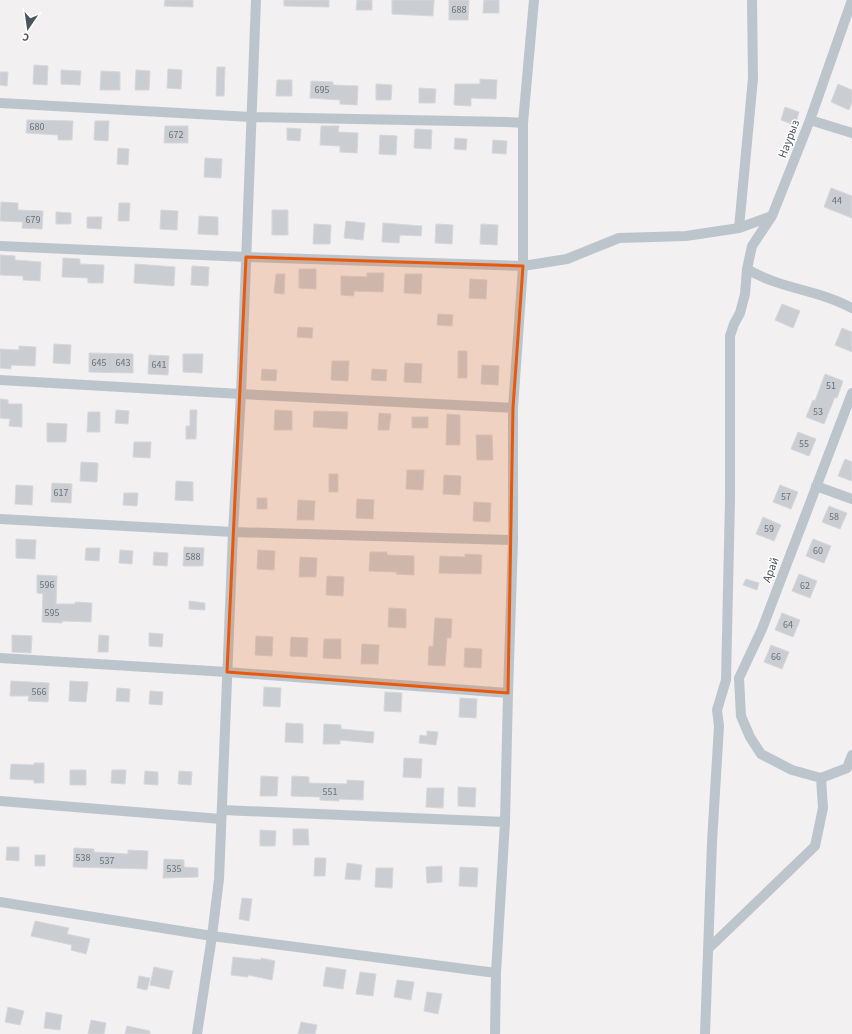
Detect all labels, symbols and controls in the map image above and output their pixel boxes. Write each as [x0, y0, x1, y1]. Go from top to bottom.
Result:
house number: 688 [452, 3, 466, 17]
north arrow [8, 8, 48, 48]
text: С [20, 29, 31, 45]
house number: 695 [315, 83, 329, 97]
street label: Наурыз [774, 117, 804, 161]
house number: 680 [30, 120, 44, 134]
house number: 672 [169, 128, 183, 142]
house number: 44 [832, 194, 842, 208]
house number: 679 [26, 213, 40, 227]
house number: 645 [92, 356, 106, 370]
house number: 643 [116, 356, 130, 370]
house number: 641 [152, 358, 166, 372]
house number: 51 [826, 379, 836, 393]
house number: 53 [813, 405, 823, 419]
house number: 55 [799, 437, 809, 451]
house number: 617 [54, 486, 68, 500]
house number: 57 [781, 490, 791, 504]
house number: 58 [829, 510, 839, 524]
house number: 59 [764, 522, 774, 536]
house number: 60 [813, 544, 823, 558]
house number: 588 [186, 550, 200, 564]
street label: Арай [758, 555, 784, 585]
house number: 596 [40, 578, 54, 592]
house number: 62 [800, 579, 810, 593]
house number: 595 [45, 606, 59, 620]
house number: 64 [783, 618, 793, 632]
house number: 66 [771, 650, 781, 664]
house number: 566 [32, 685, 46, 699]
house number: 551 [323, 785, 337, 799]
house number: 538 [76, 851, 90, 865]
house number: 537 [100, 854, 114, 868]
house number: 535 [167, 862, 181, 876]

